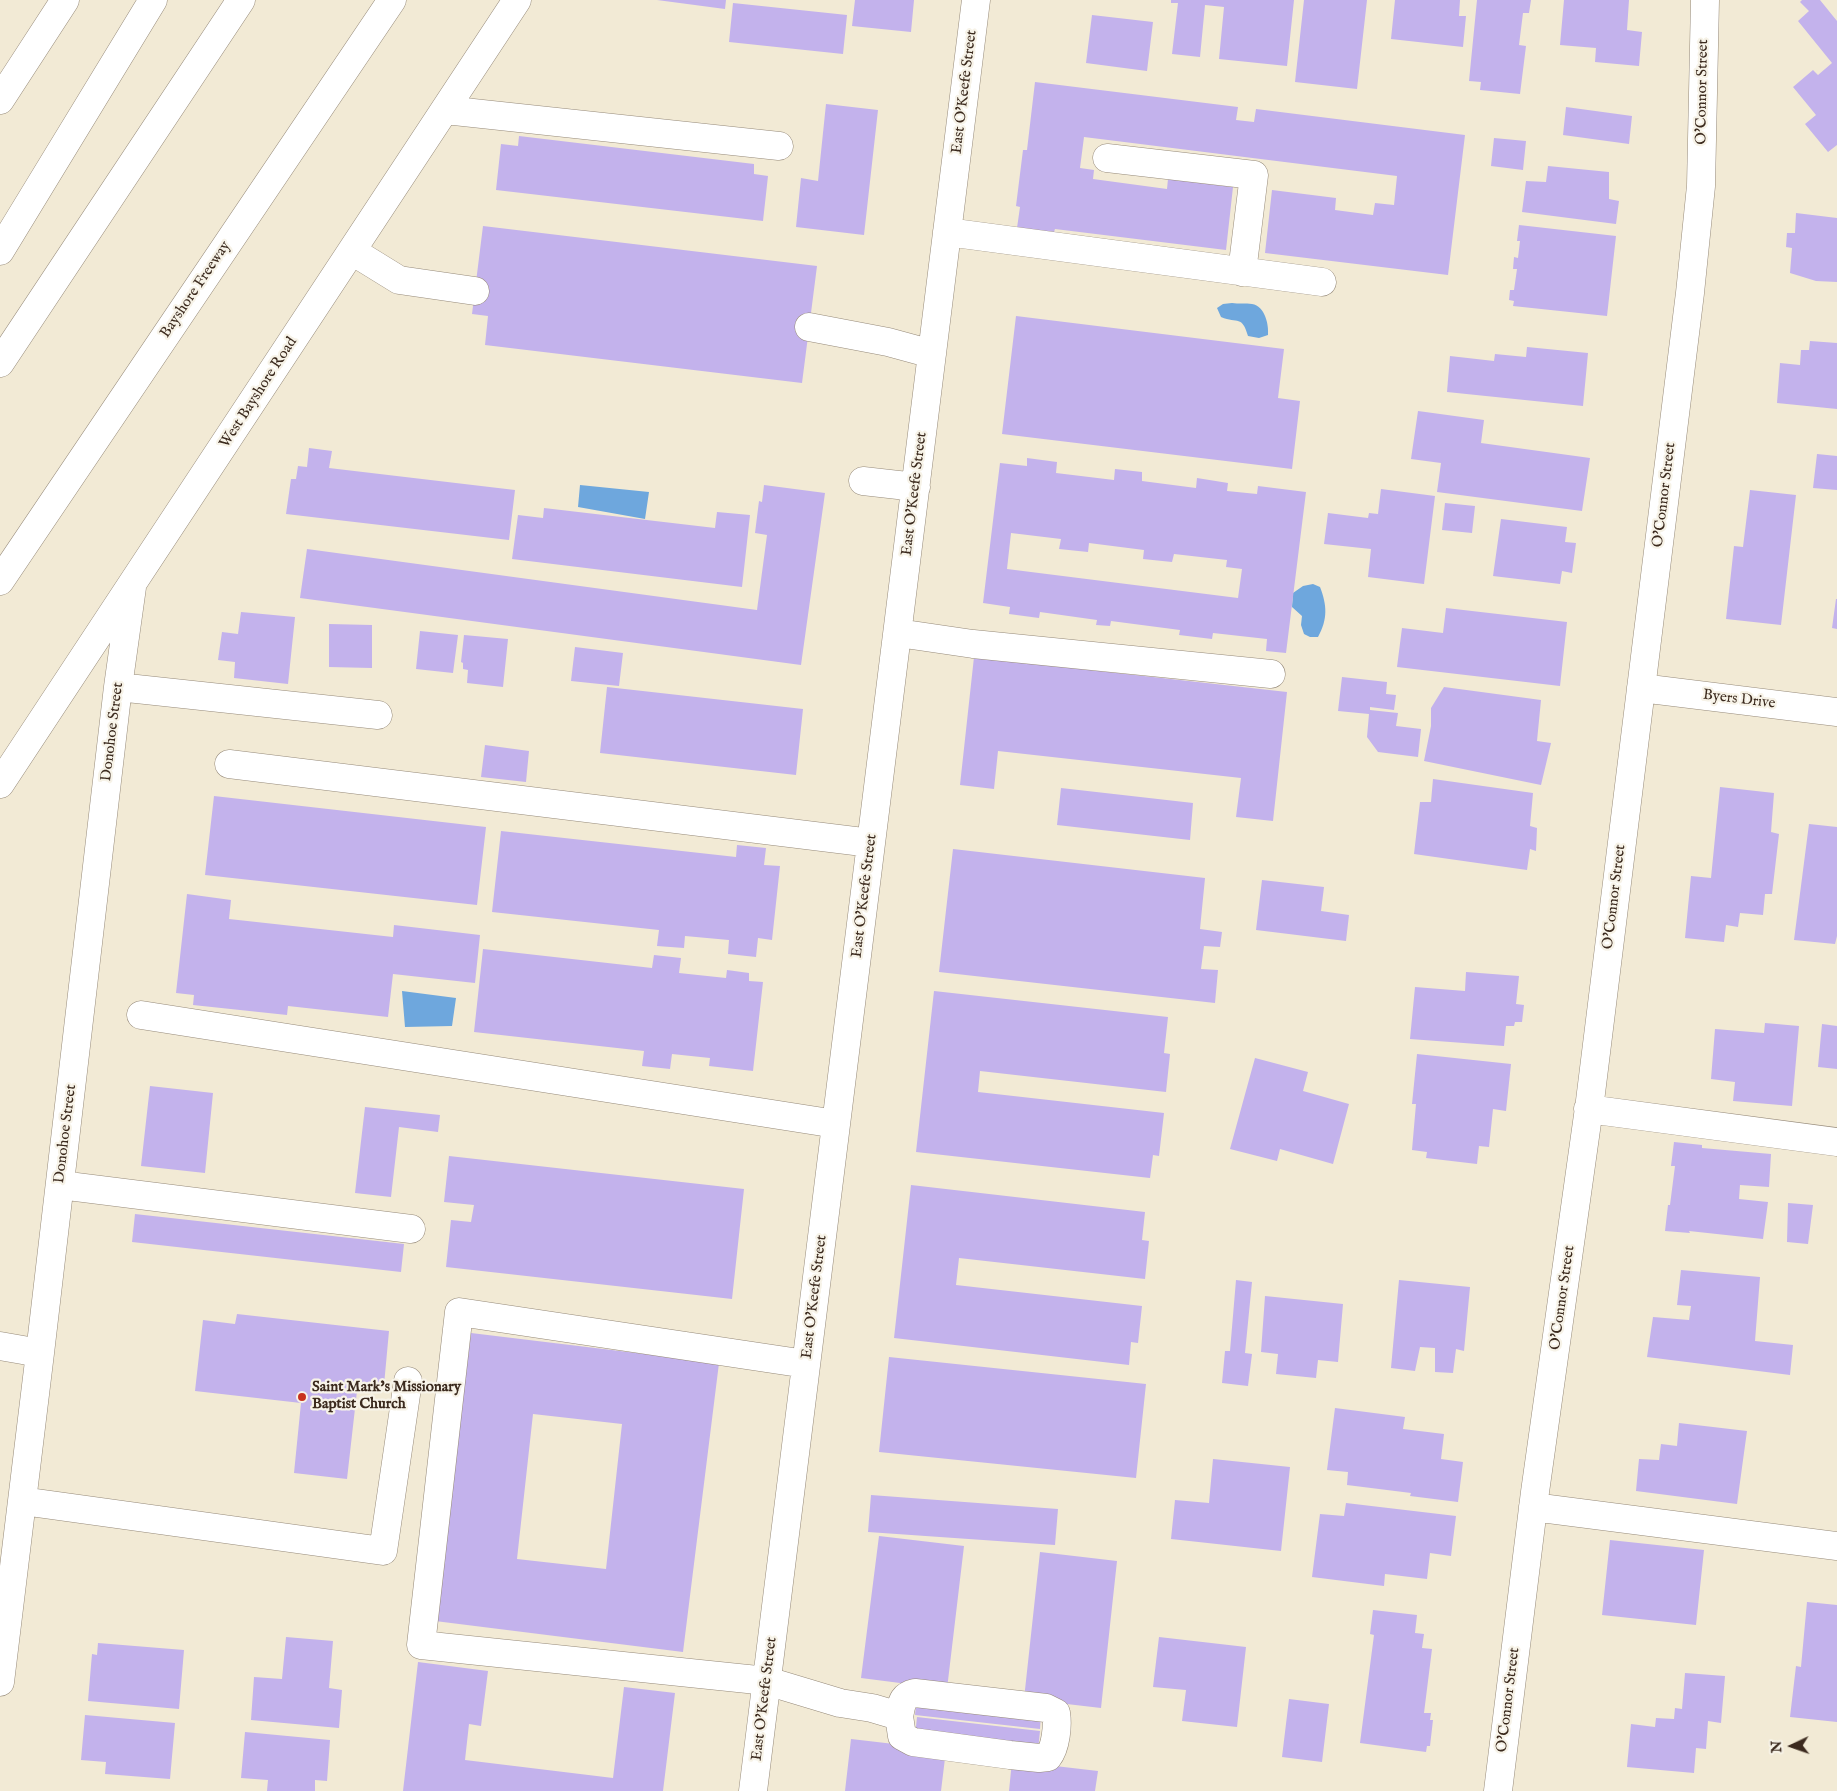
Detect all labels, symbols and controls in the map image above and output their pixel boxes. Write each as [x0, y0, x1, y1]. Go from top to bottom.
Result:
street label: East O'Keefe Street [948, 29, 982, 155]
street label: O'Connor Street [1693, 39, 1713, 145]
street label: Bayshore Freeway [157, 238, 235, 342]
street label: West Bayshore Road [216, 334, 302, 452]
street label: East O'Keefe Street [898, 431, 932, 557]
street label: O'Connor Street [1650, 442, 1680, 548]
street label: Donohoe Street [98, 682, 128, 782]
street label: Byers Drive [1702, 687, 1776, 713]
street label: East O'Keefe Street [848, 833, 882, 959]
street label: O'Connor Street [1600, 844, 1630, 950]
street label: Donohoe Street [51, 1084, 81, 1184]
street label: East O'Keefe Street [798, 1234, 832, 1360]
street label: O'Connor Street [1547, 1245, 1579, 1351]
place label: Saint Mark's Missionary Baptist Church [312, 1379, 461, 1414]
marker: Saint Mark's Missionary Baptist Church [296, 1391, 308, 1403]
street label: East O'Keefe Street [748, 1636, 782, 1762]
street label: O'Connor Street [1494, 1647, 1524, 1753]
north arrow [1767, 1721, 1817, 1771]
text: N [1768, 1740, 1786, 1753]

